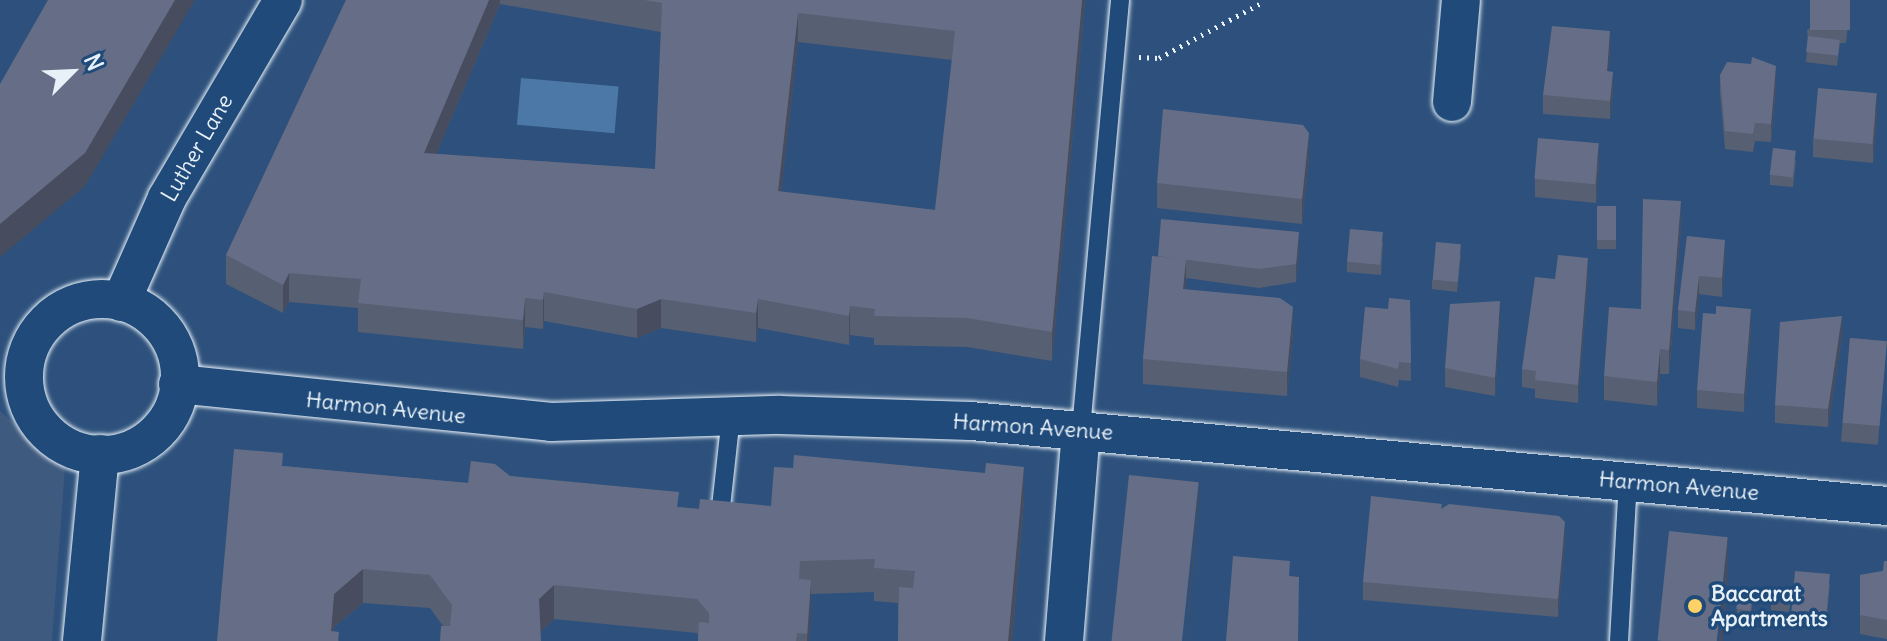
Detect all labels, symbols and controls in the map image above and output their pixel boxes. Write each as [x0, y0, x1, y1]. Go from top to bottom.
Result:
north arrow [32, 32, 112, 112]
text: N [78, 50, 110, 75]
street label: Luther Lane [156, 90, 238, 206]
street label: Harmon Avenue [305, 386, 467, 430]
street label: Harmon Avenue [952, 408, 1114, 446]
street label: Harmon Avenue [1598, 466, 1760, 506]
place label: Baccarat Apartments [1711, 580, 1828, 632]
marker: Baccarat Apartments [1686, 597, 1704, 615]

